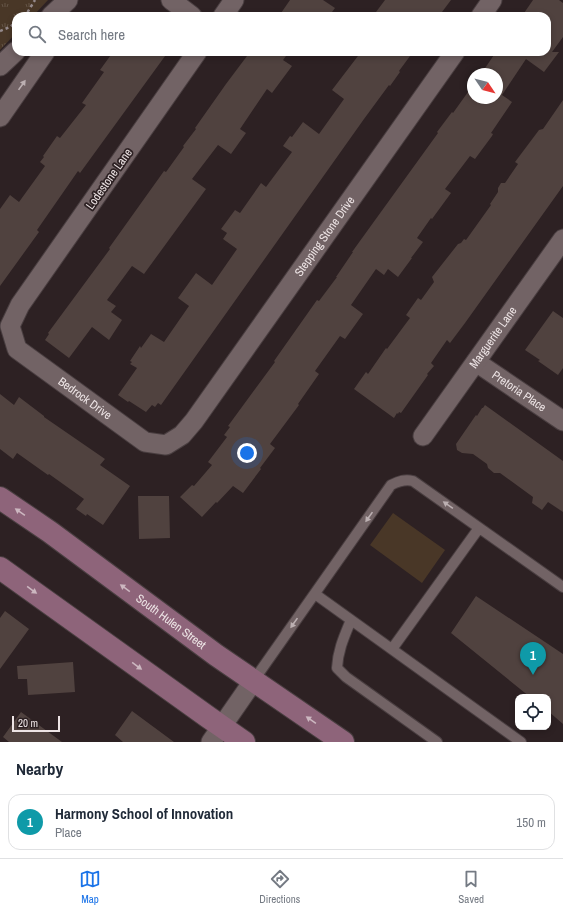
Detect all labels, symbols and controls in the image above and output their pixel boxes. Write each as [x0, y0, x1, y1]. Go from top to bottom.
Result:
search box [12, 12, 551, 56]
icon: search [26, 23, 48, 45]
text: Search here [58, 24, 125, 45]
north arrow [467, 68, 503, 104]
one-way arrow [18, 80, 26, 90]
street label: Lodestone Lane [82, 145, 136, 213]
street label: Stepping Stone Drive [291, 193, 358, 279]
street label: Marguerite Lane [466, 303, 521, 372]
street label: Pretoria Place [489, 367, 549, 415]
street label: Bedrock Drive [55, 374, 115, 423]
your location [237, 443, 257, 463]
one-way arrow [442, 501, 453, 510]
one-way arrow [14, 508, 25, 516]
one-way arrow [365, 512, 373, 522]
one-way arrow [120, 584, 130, 592]
one-way arrow [26, 586, 37, 594]
street label: South Hulen Street [133, 590, 209, 653]
one-way arrow [290, 618, 298, 629]
pin: 1 [520, 642, 546, 675]
one-way arrow [132, 662, 143, 670]
map controls [515, 694, 551, 730]
button: locate [515, 694, 551, 730]
scale bar [12, 714, 60, 733]
text: 20 m [18, 716, 38, 730]
one-way arrow [306, 716, 316, 724]
text: Nearby [16, 757, 63, 780]
text: Harmony School of Innovation [55, 803, 233, 824]
text: 1 [27, 814, 33, 831]
text: 150 m [516, 814, 546, 831]
text: Place [55, 824, 82, 841]
tab: Map [79, 868, 101, 906]
tab: Directions [259, 868, 300, 906]
tab: Saved [458, 868, 484, 906]

